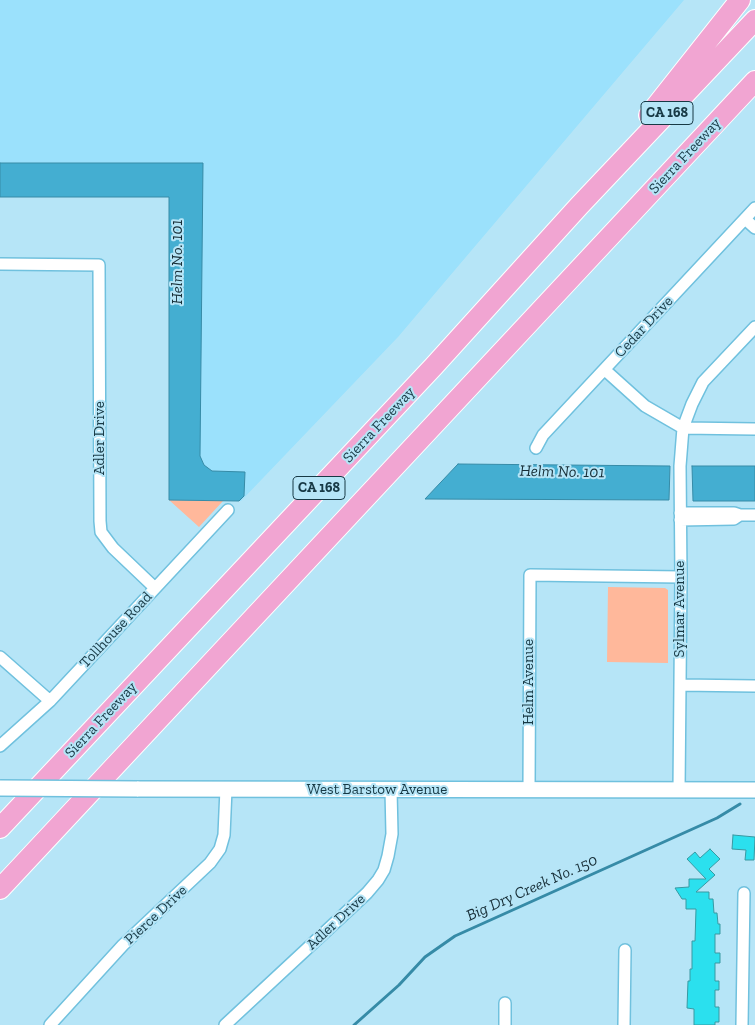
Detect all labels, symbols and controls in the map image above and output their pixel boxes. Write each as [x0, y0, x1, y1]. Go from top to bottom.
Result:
road number: CA 168 [641, 102, 693, 125]
street label: Sierra Freeway [645, 114, 725, 198]
water label: Helm No. 101 [167, 220, 187, 304]
street label: Cedar Drive [611, 293, 677, 361]
street label: Sierra Freeway [339, 383, 419, 467]
street label: Adler Drive [91, 401, 109, 475]
water label: Helm No. 101 [519, 462, 605, 482]
road number: CA 168 [293, 476, 345, 499]
street label: Sylmar Avenue [671, 561, 689, 657]
street label: Tollhouse Road [76, 588, 156, 672]
street label: Helm Avenue [520, 639, 538, 725]
street label: Sierra Freeway [61, 678, 141, 762]
street label: West Barstow Avenue [307, 781, 447, 799]
water label: Big Dry Creek No. 150 [463, 850, 601, 926]
street label: Pierce Drive [121, 882, 191, 948]
street label: Adler Drive [303, 890, 369, 954]

